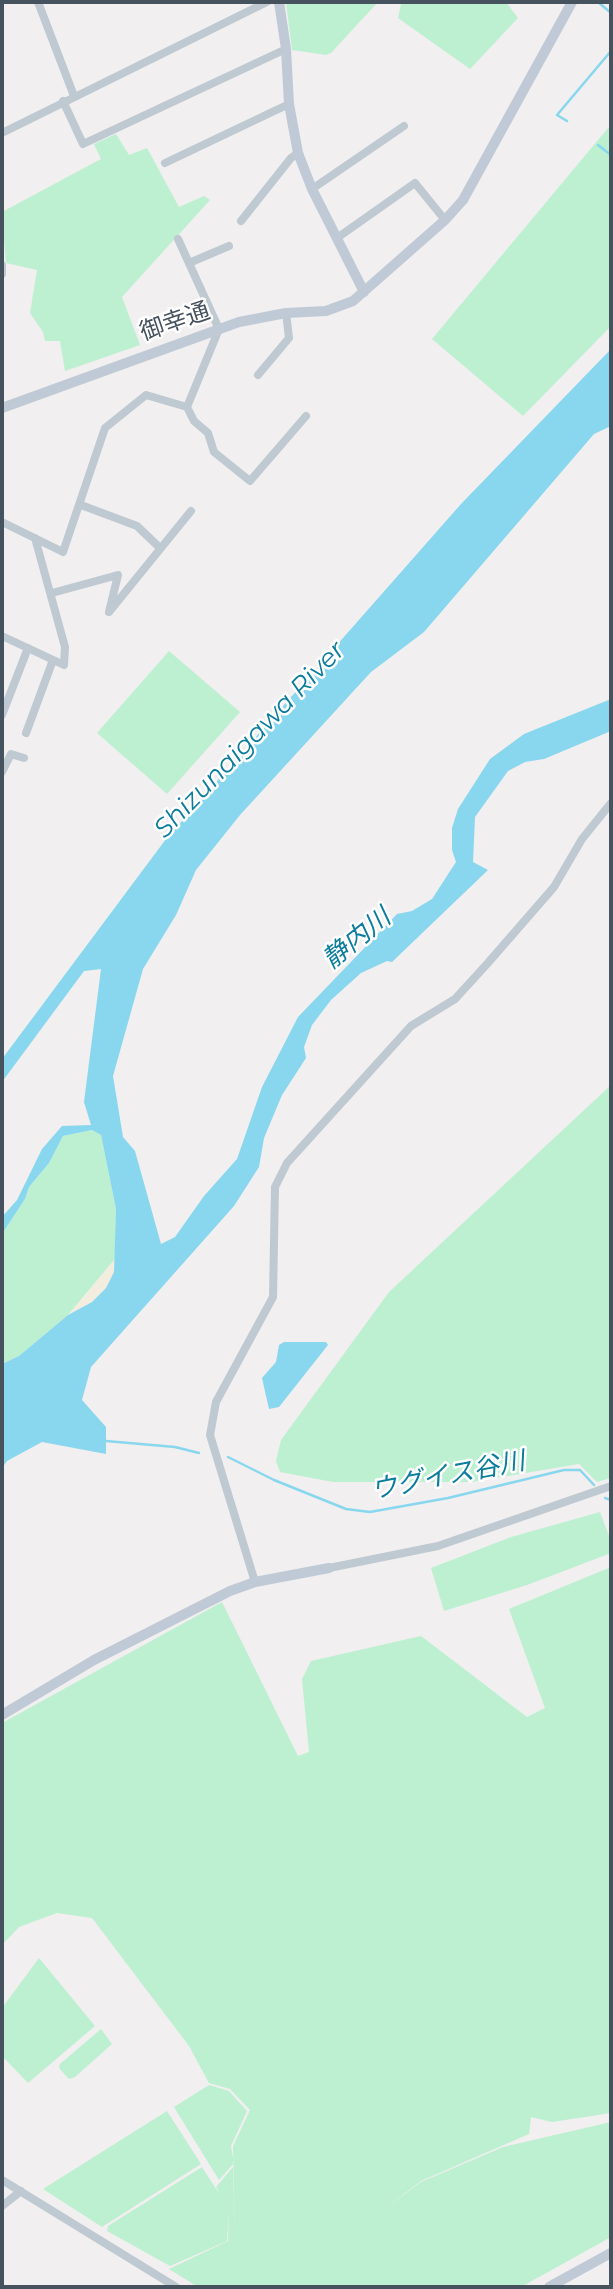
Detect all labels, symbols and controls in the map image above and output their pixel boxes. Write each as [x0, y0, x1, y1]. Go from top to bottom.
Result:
street label: 御幸通 [136, 297, 214, 347]
water label: Shizunaigawa River [148, 635, 352, 845]
water label: 静内川 [317, 902, 397, 976]
water label: ウグイス谷川 [368, 1446, 528, 1506]

